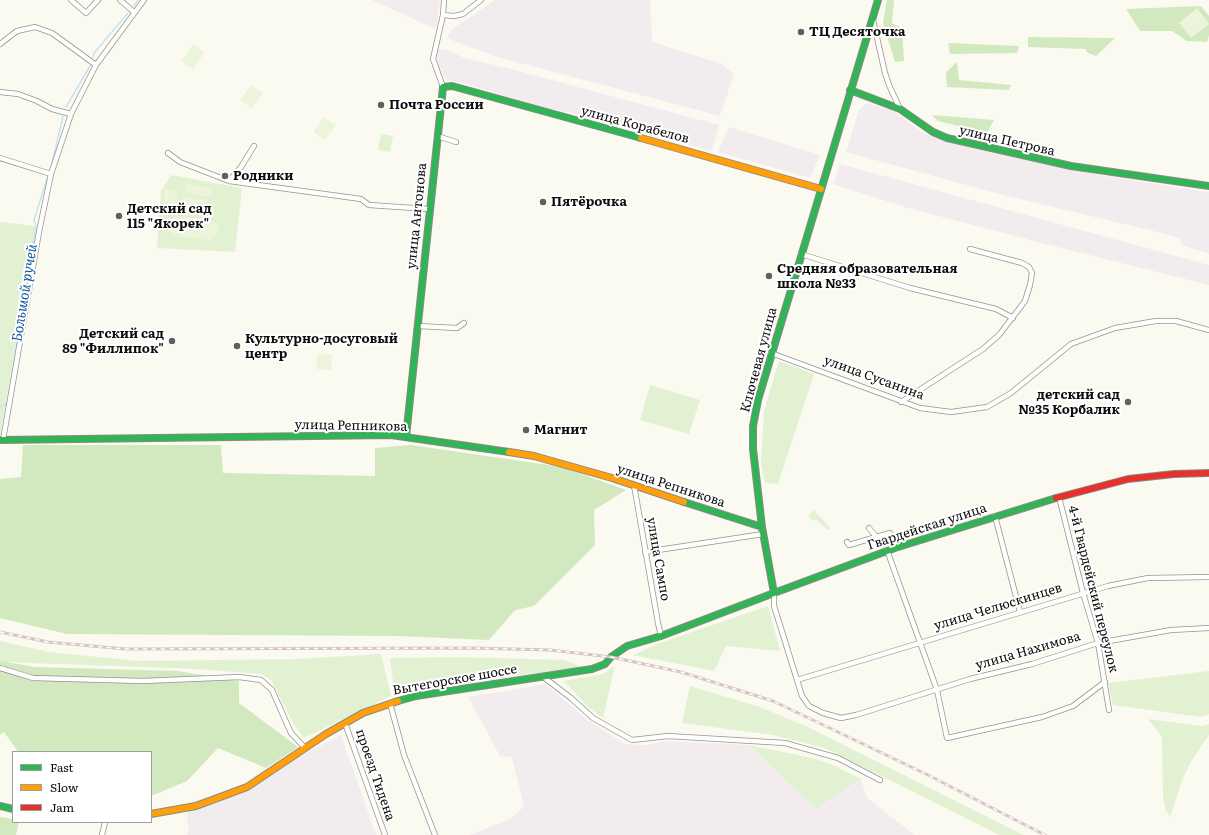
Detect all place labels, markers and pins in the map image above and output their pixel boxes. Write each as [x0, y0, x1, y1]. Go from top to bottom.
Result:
place label: ТЦ Десяточка [809, 24, 906, 40]
marker: ТЦ Десяточка [796, 27, 806, 37]
place label: Почта России [389, 97, 484, 113]
marker: Почта России [376, 100, 386, 110]
place label: Родники [233, 168, 293, 184]
marker: Родники [220, 171, 230, 181]
place label: Пятёрочка [551, 194, 627, 210]
marker: Пятёрочка [538, 197, 548, 207]
place label: Детский сад 115 "Якорек" [127, 201, 212, 232]
marker: Детский сад 115 "Якорек" [114, 211, 124, 221]
place label: Средняя образовательная школа №33 [777, 261, 957, 292]
marker: Средняя образовательная школа №33 [764, 271, 774, 281]
place label: Детский сад 89 "Филлипок" [62, 326, 164, 357]
place label: Культурно-досуговый центр [245, 331, 398, 362]
marker: Детский сад 89 "Филлипок" [167, 336, 177, 346]
marker: Культурно-досуговый центр [232, 341, 242, 351]
place label: детский сад №35 Корбалик [1018, 387, 1120, 418]
marker: детский сад №35 Корбалик [1123, 397, 1133, 407]
place label: Магнит [534, 422, 587, 438]
marker: Магнит [521, 425, 531, 435]

